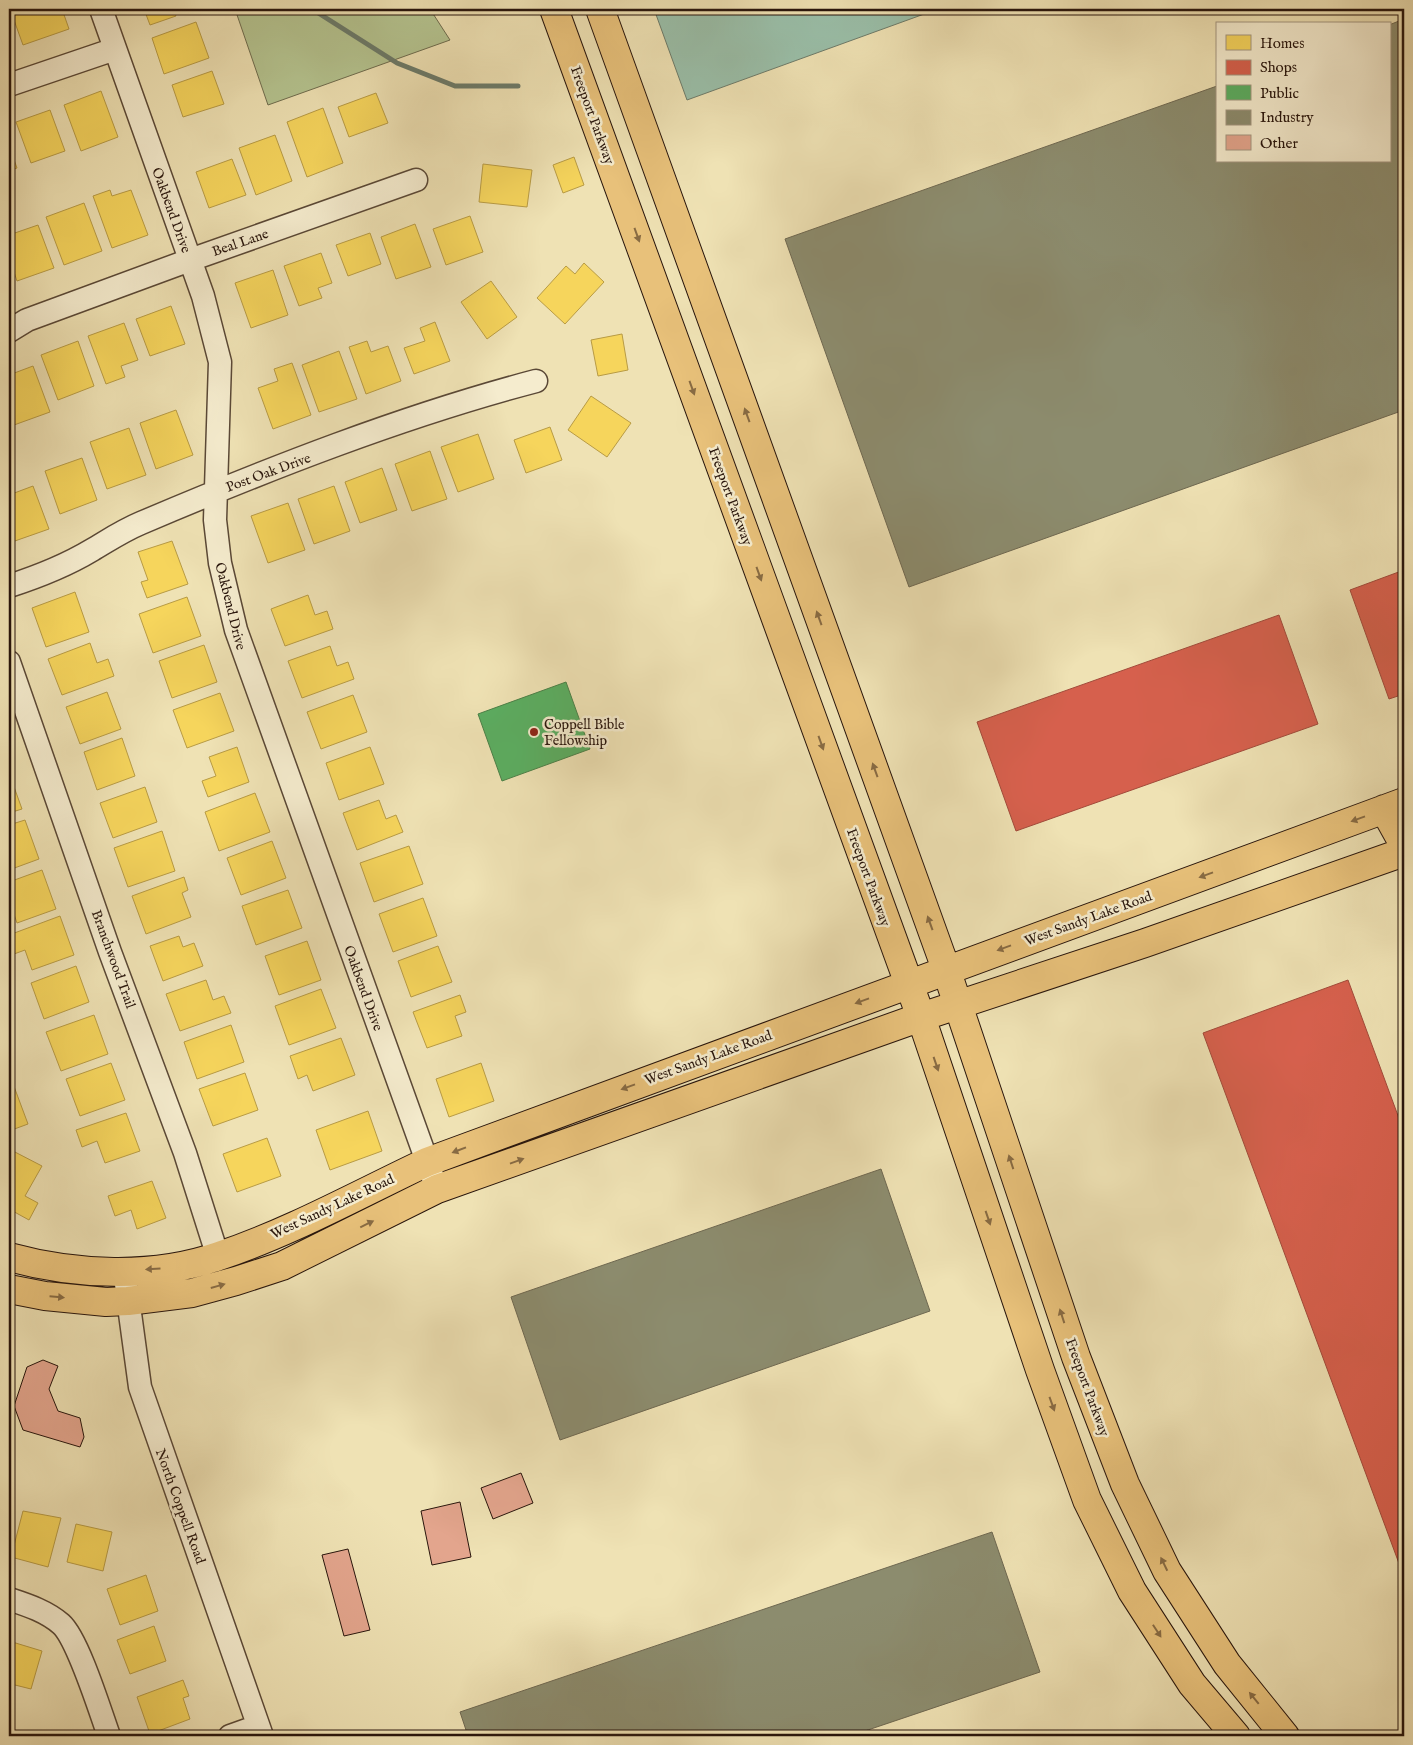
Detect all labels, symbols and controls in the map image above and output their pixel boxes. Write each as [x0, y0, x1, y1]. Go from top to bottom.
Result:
legend [1216, 22, 1390, 162]
text: Homes [1260, 34, 1304, 53]
text: Shops [1260, 58, 1297, 77]
street label: Freeport Parkway [566, 64, 618, 167]
text: Public [1260, 84, 1299, 103]
text: Industry [1260, 108, 1314, 127]
text: Other [1260, 134, 1298, 153]
street label: Oakbend Drive [147, 165, 195, 256]
street label: Beal Lane [210, 225, 271, 261]
one-way arrow [634, 228, 641, 243]
one-way arrow [688, 381, 696, 396]
one-way arrow [743, 407, 751, 422]
street label: Freeport Parkway [704, 445, 756, 548]
street label: Post Oak Drive [223, 449, 314, 497]
street label: Oakbend Drive [210, 561, 250, 652]
one-way arrow [755, 567, 763, 582]
one-way arrow [815, 610, 822, 625]
place label: Coppell Bible Fellowship [544, 716, 625, 750]
marker: Coppell Bible Fellowship [528, 726, 540, 738]
one-way arrow [817, 736, 825, 751]
one-way arrow [870, 763, 878, 778]
one-way arrow [1351, 816, 1366, 823]
street label: Freeport Parkway [842, 826, 894, 929]
one-way arrow [1198, 871, 1213, 879]
street label: West Sandy Lake Road [1022, 887, 1155, 950]
street label: Branchwood Trail [87, 908, 139, 1011]
one-way arrow [926, 915, 934, 930]
street label: Oakbend Drive [339, 943, 387, 1034]
one-way arrow [996, 944, 1011, 952]
one-way arrow [855, 998, 870, 1005]
street label: West Sandy Lake Road [642, 1026, 775, 1089]
one-way arrow [933, 1056, 940, 1071]
one-way arrow [620, 1083, 635, 1091]
one-way arrow [451, 1146, 466, 1154]
one-way arrow [1007, 1155, 1014, 1170]
one-way arrow [510, 1157, 525, 1165]
street label: West Sandy Lake Road [268, 1170, 398, 1243]
one-way arrow [985, 1210, 992, 1225]
one-way arrow [360, 1220, 374, 1228]
one-way arrow [145, 1265, 161, 1273]
one-way arrow [210, 1282, 225, 1290]
one-way arrow [49, 1294, 65, 1302]
one-way arrow [1058, 1309, 1066, 1324]
street label: Freeport Parkway [1061, 1336, 1113, 1439]
one-way arrow [1049, 1397, 1056, 1412]
street label: North Coppell Road [151, 1446, 209, 1567]
one-way arrow [1159, 1557, 1167, 1571]
one-way arrow [1152, 1624, 1162, 1637]
one-way arrow [1249, 1692, 1260, 1705]

